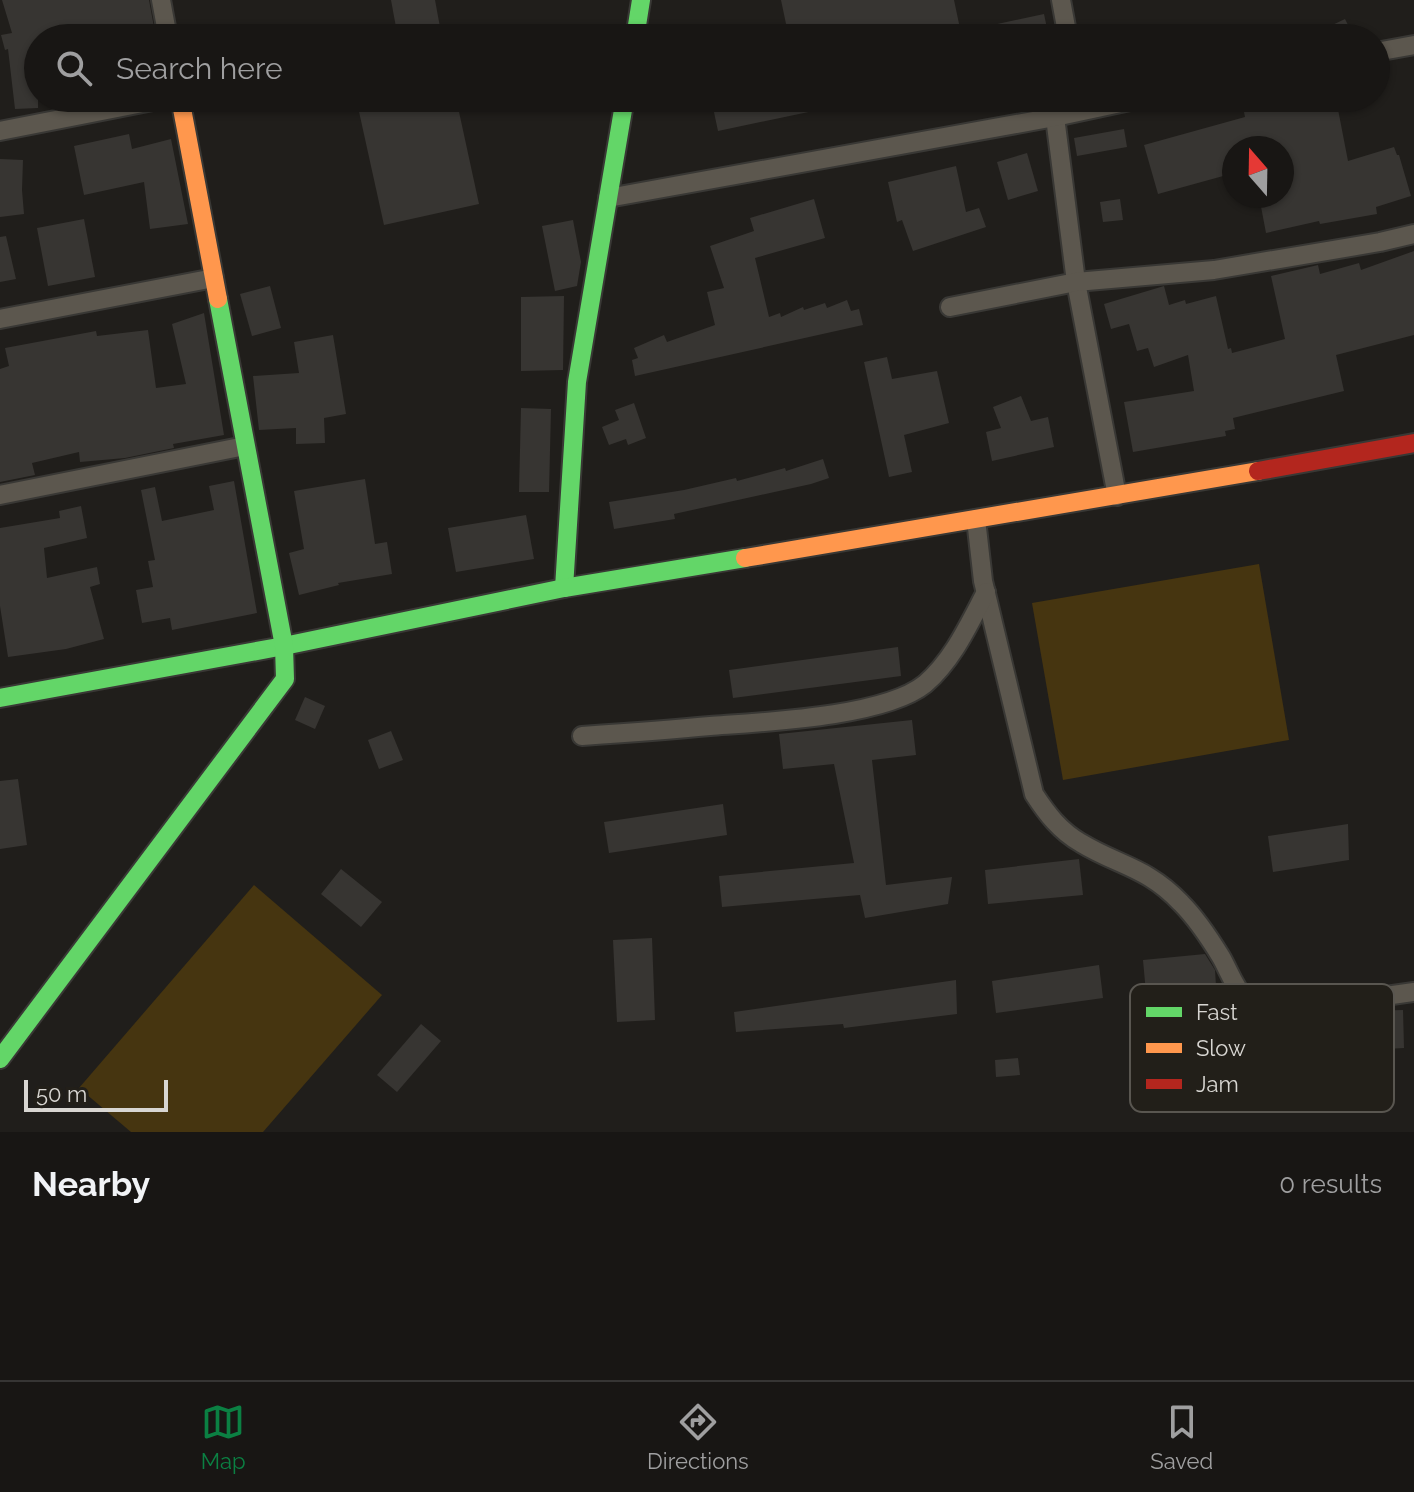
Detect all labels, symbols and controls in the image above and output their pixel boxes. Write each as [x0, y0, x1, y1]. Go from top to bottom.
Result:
search box [24, 24, 1390, 112]
icon: search [52, 46, 96, 90]
text: Search here [116, 51, 283, 86]
north arrow [1222, 136, 1294, 208]
legend [1130, 984, 1394, 1112]
text: Fast [1196, 999, 1238, 1025]
text: Slow [1196, 1035, 1246, 1061]
text: Jam [1196, 1071, 1239, 1097]
scale bar [24, 1076, 168, 1112]
text: 50 m [36, 1081, 87, 1107]
text: Nearby [32, 1164, 150, 1204]
text: 0 results [1279, 1169, 1382, 1199]
tab: Map [201, 1400, 246, 1474]
tab: Directions [647, 1400, 749, 1474]
tab: Saved [1150, 1400, 1213, 1474]

